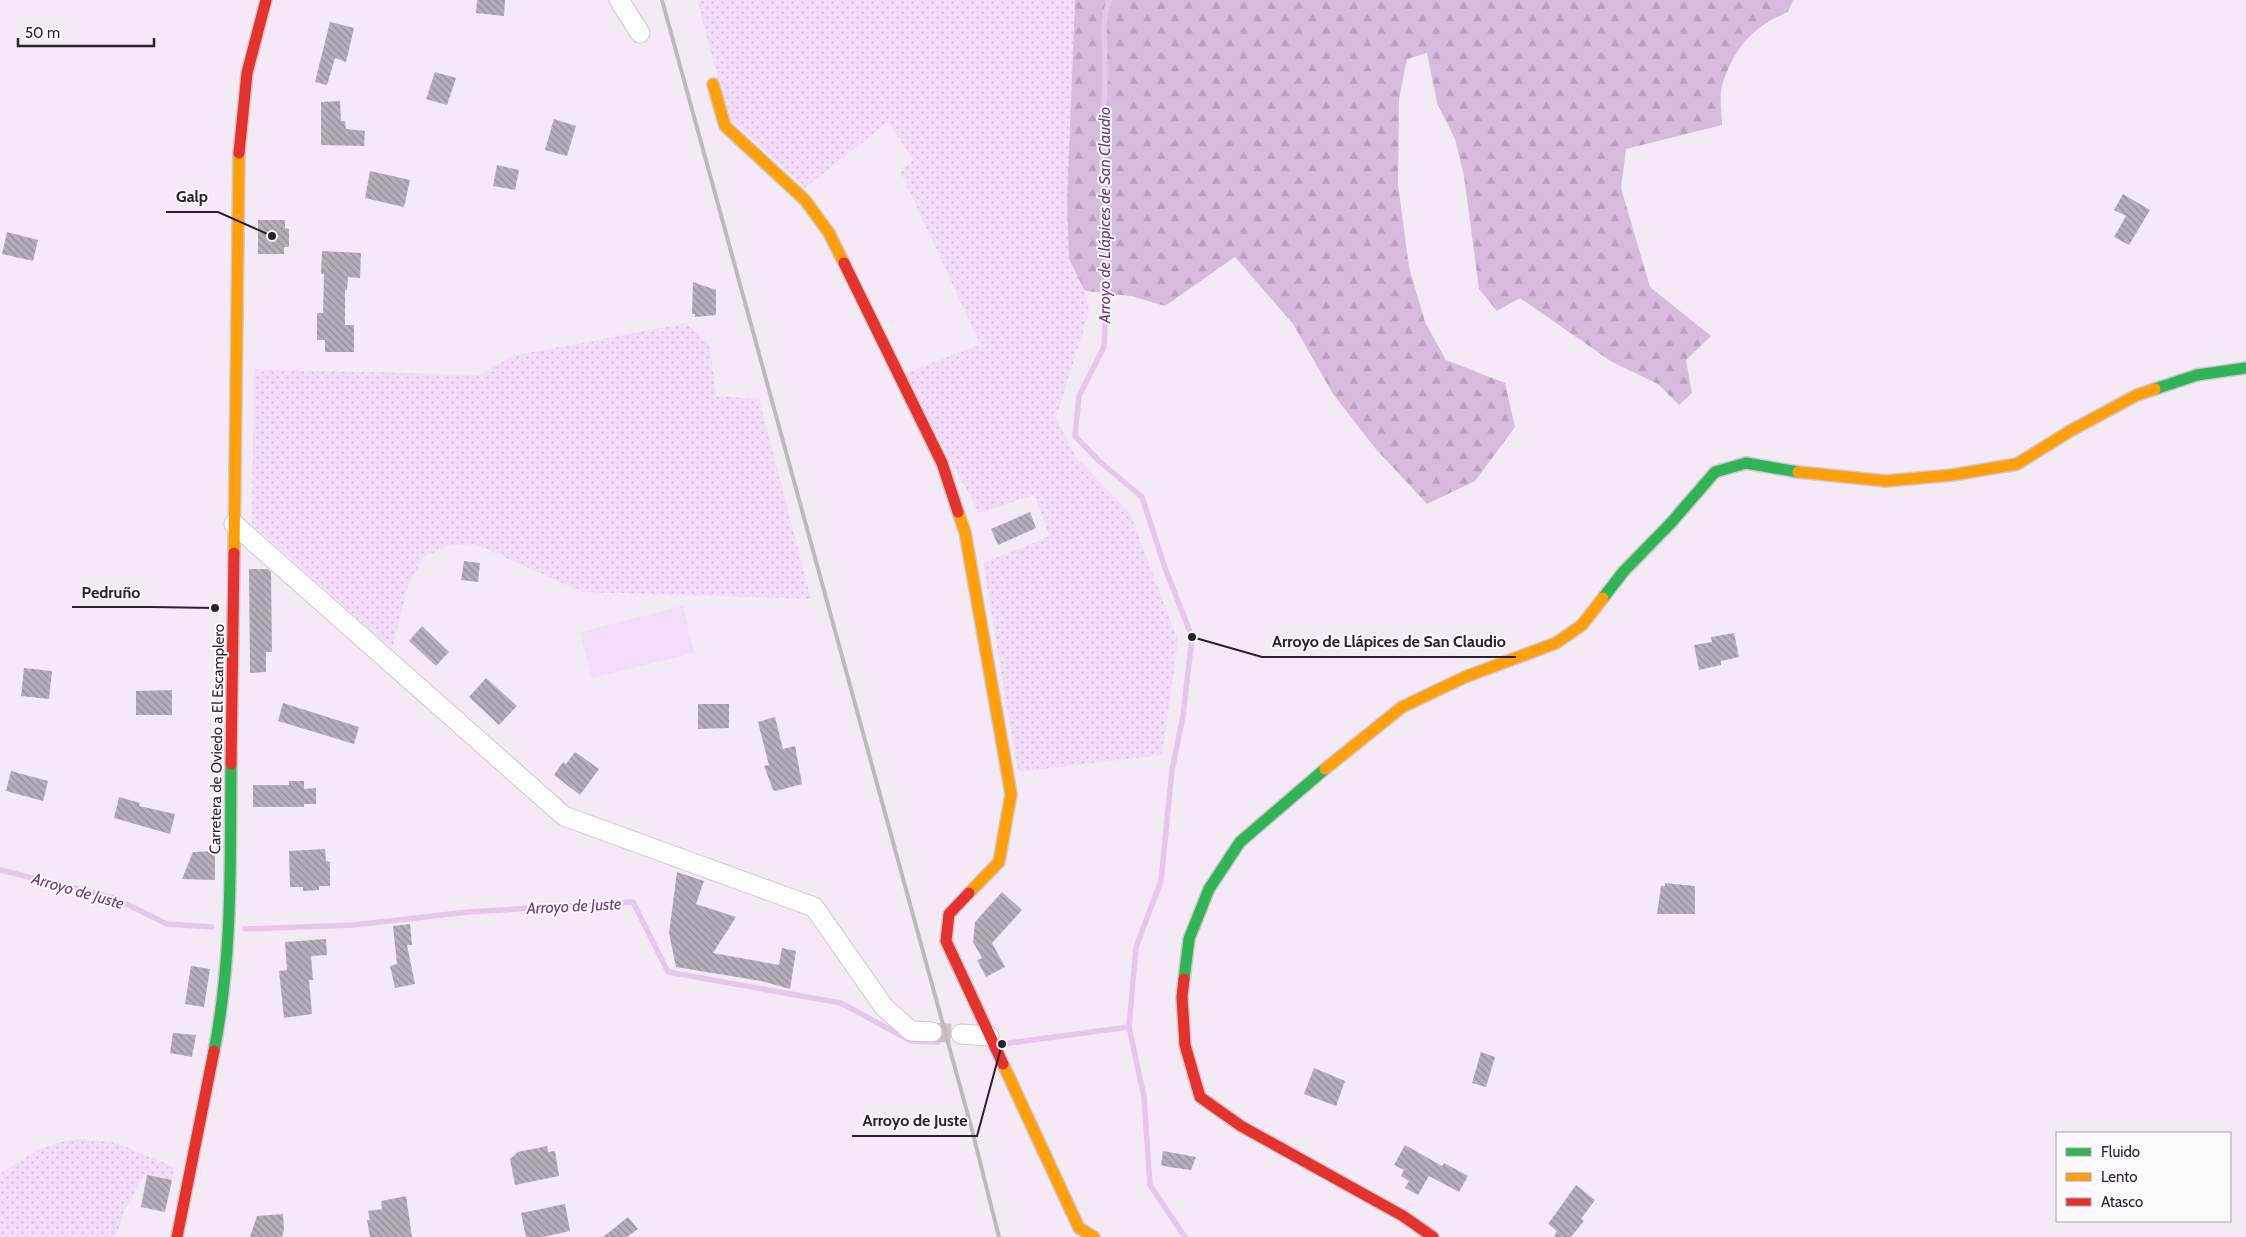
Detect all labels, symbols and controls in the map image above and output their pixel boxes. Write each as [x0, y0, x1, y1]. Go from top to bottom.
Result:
scale bar [18, 15, 154, 47]
text: 50 m [25, 24, 60, 42]
water label: Arroyo de Llápices de San Claudio [1095, 107, 1114, 324]
callout: Galp [166, 181, 218, 212]
text: Galp [176, 187, 208, 206]
callout: Pedruño [72, 576, 151, 607]
text: Pedruño [82, 583, 140, 602]
street label: Carretera de Oviedo a El Escamplero [206, 624, 228, 854]
callout: Arroyo de Llápices de San Claudio [1262, 626, 1516, 657]
text: Arroyo de Llápices de San Claudio [1272, 632, 1506, 651]
water label: Arroyo de Juste [29, 869, 126, 913]
water label: Arroyo de Juste [525, 894, 622, 918]
callout: Arroyo de Juste [852, 1105, 977, 1136]
text: Arroyo de Juste [862, 1111, 968, 1130]
legend [2056, 1132, 2231, 1222]
text: Fluido [2101, 1143, 2140, 1161]
text: Lento [2101, 1168, 2138, 1186]
text: Atasco [2101, 1193, 2143, 1211]

